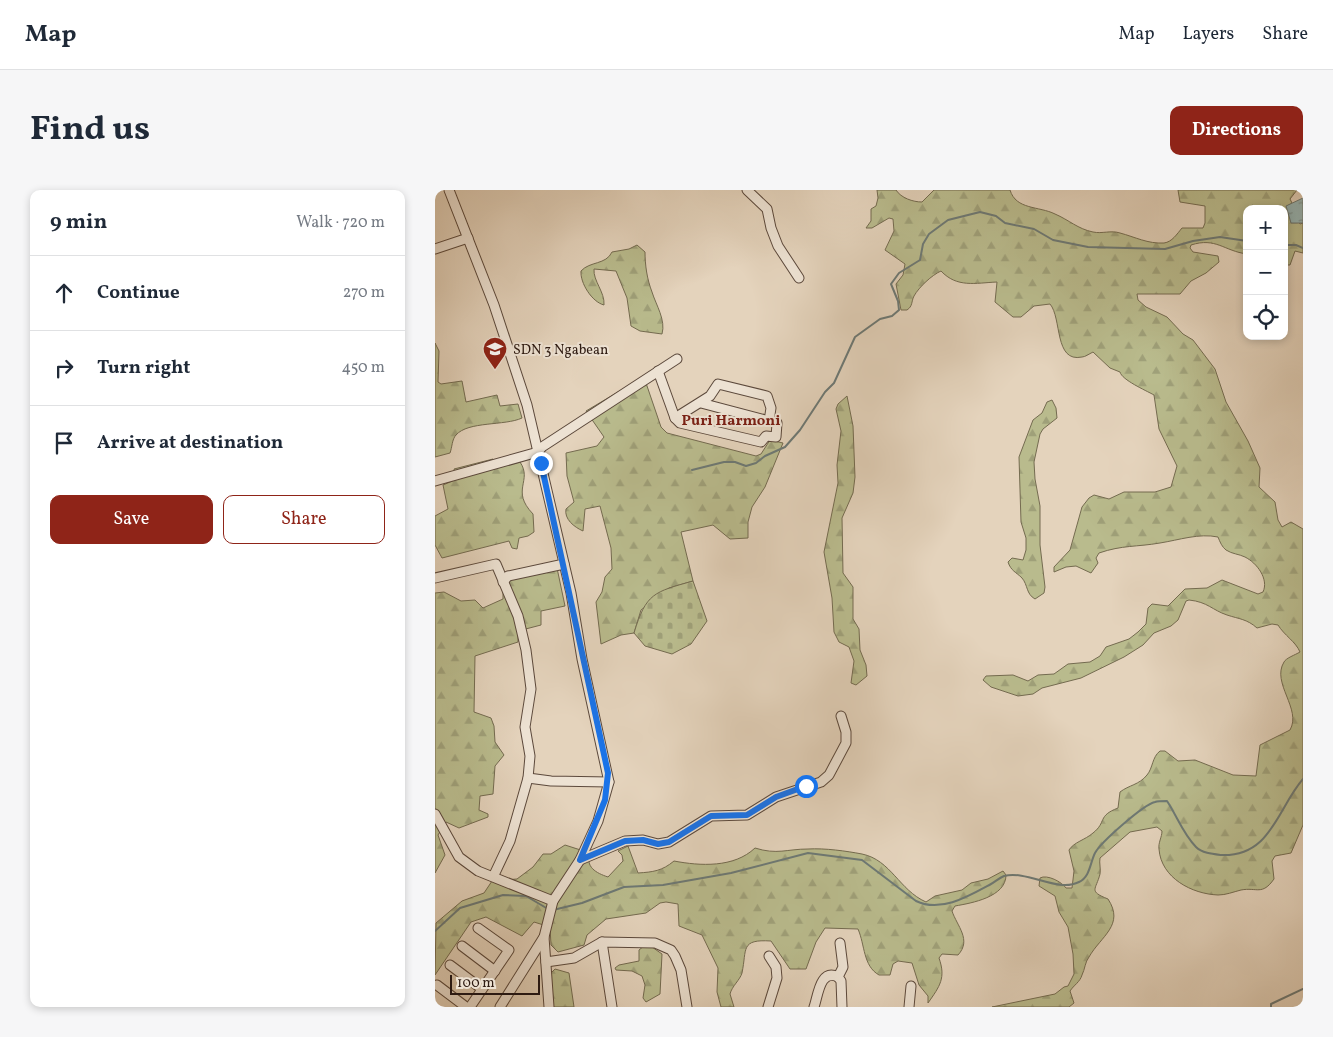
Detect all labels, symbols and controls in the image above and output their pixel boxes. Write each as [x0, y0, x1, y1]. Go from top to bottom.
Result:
text: Map [25, 18, 76, 52]
text: Map [1118, 22, 1154, 47]
text: Layers [1182, 22, 1234, 47]
text: Share [1262, 22, 1308, 47]
text: Find us [30, 106, 150, 154]
button: Directions [1170, 106, 1303, 155]
map controls [1243, 205, 1288, 340]
button: + [1243, 205, 1288, 250]
text: 9 min [50, 208, 107, 237]
text: Walk · 720 m [296, 212, 385, 234]
button: − [1243, 250, 1288, 295]
icon: ahead [50, 279, 78, 307]
text: Continue [97, 280, 180, 306]
text: 270 m [343, 282, 385, 304]
button: locate [1243, 295, 1288, 340]
school or university icon: SDN 3 Ngabean [482, 336, 508, 370]
place label: SDN 3 Ngabean [513, 341, 608, 360]
icon: right [50, 354, 78, 382]
text: Turn right [97, 355, 190, 381]
text: 450 m [342, 357, 385, 379]
district label: Puri Harmoni [681, 411, 781, 432]
icon: arrive [50, 429, 78, 457]
text: Arrive at destination [97, 430, 283, 456]
route end [530, 452, 553, 475]
button: Save [50, 495, 213, 544]
button: Share [223, 495, 385, 544]
route start [795, 775, 818, 798]
scale bar [450, 972, 540, 995]
text: 100 m [457, 974, 495, 993]

